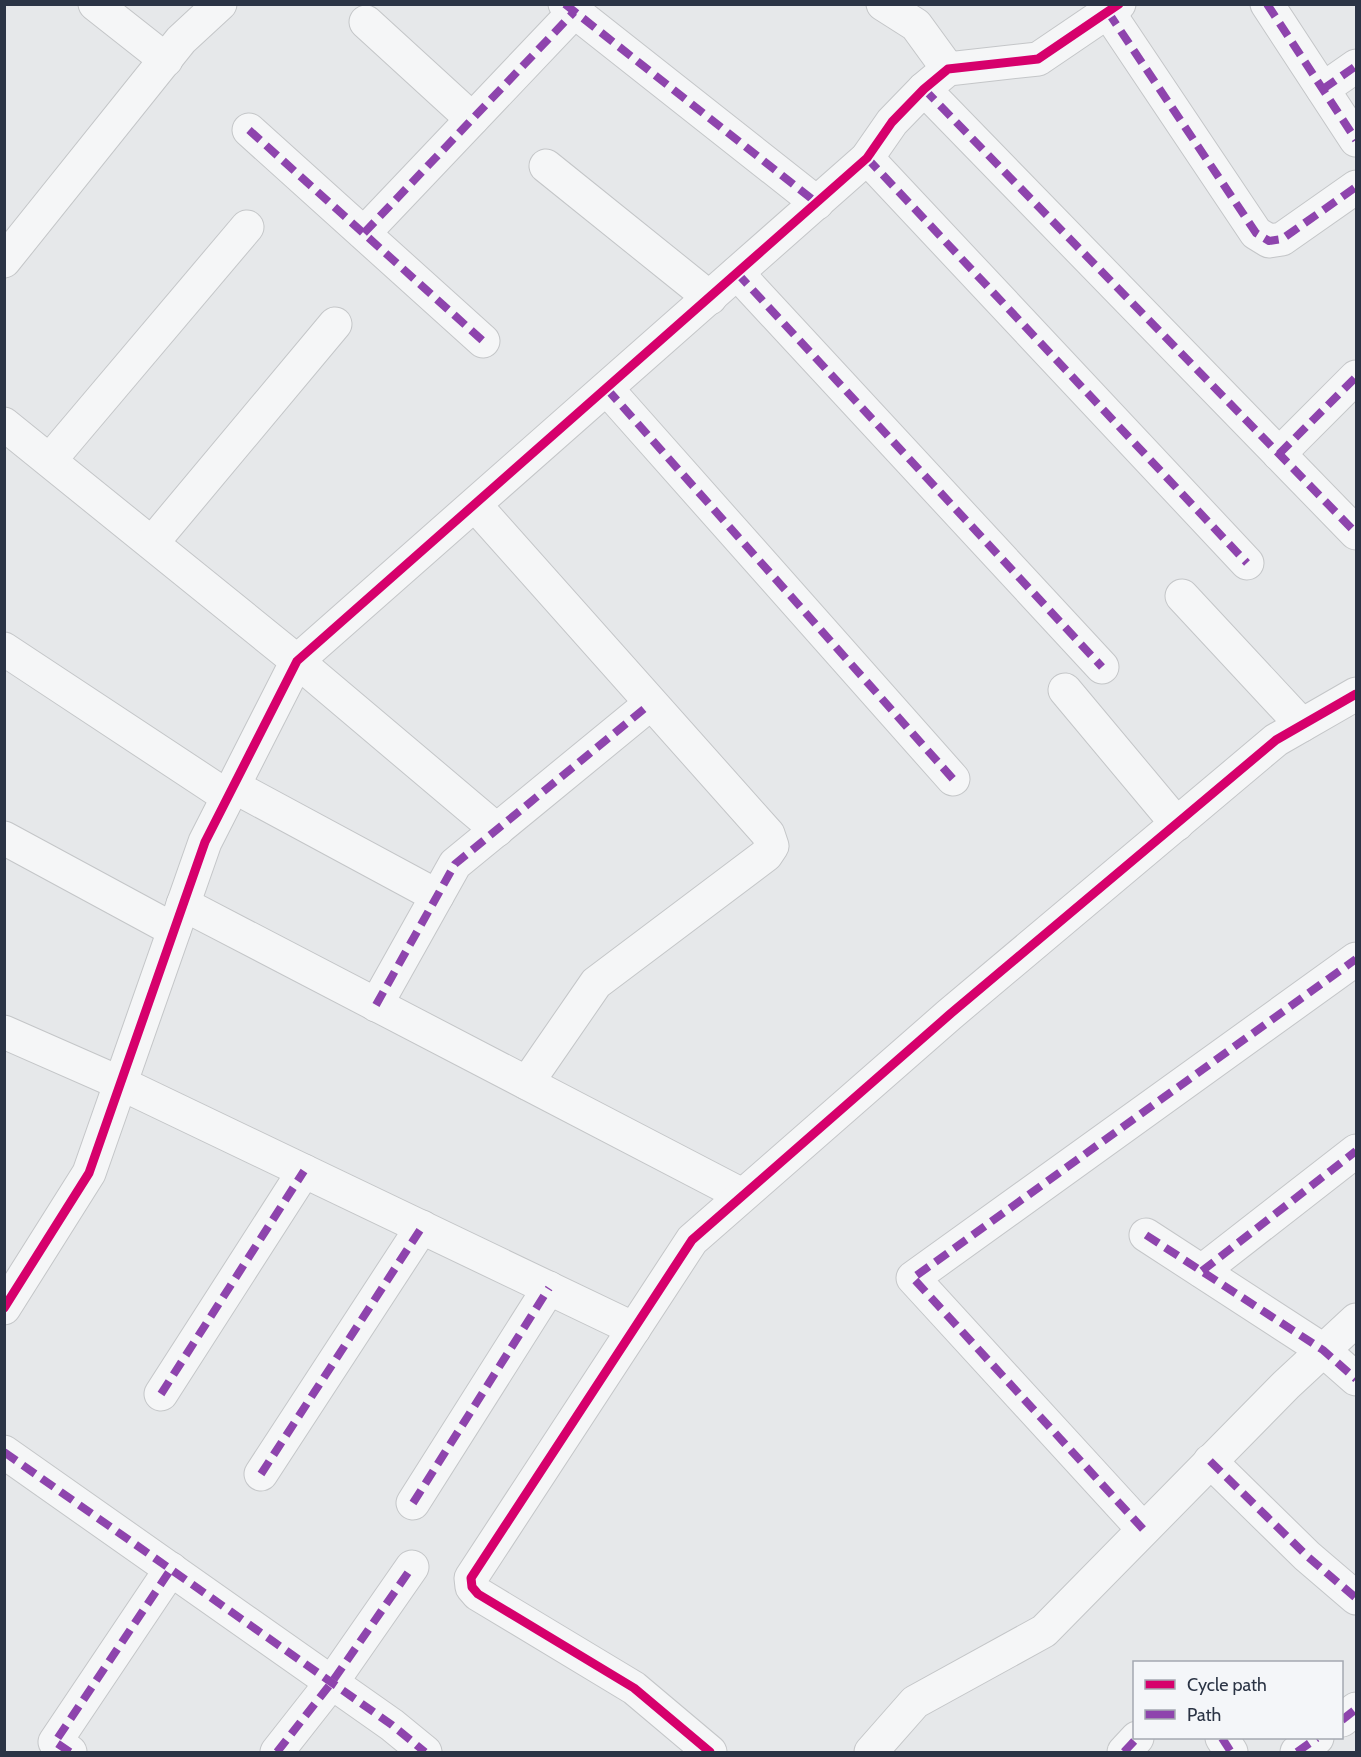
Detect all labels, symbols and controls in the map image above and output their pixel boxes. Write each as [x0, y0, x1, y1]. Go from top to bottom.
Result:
legend [1133, 1661, 1343, 1739]
text: Cycle path [1187, 1674, 1267, 1696]
text: Path [1187, 1704, 1221, 1726]

